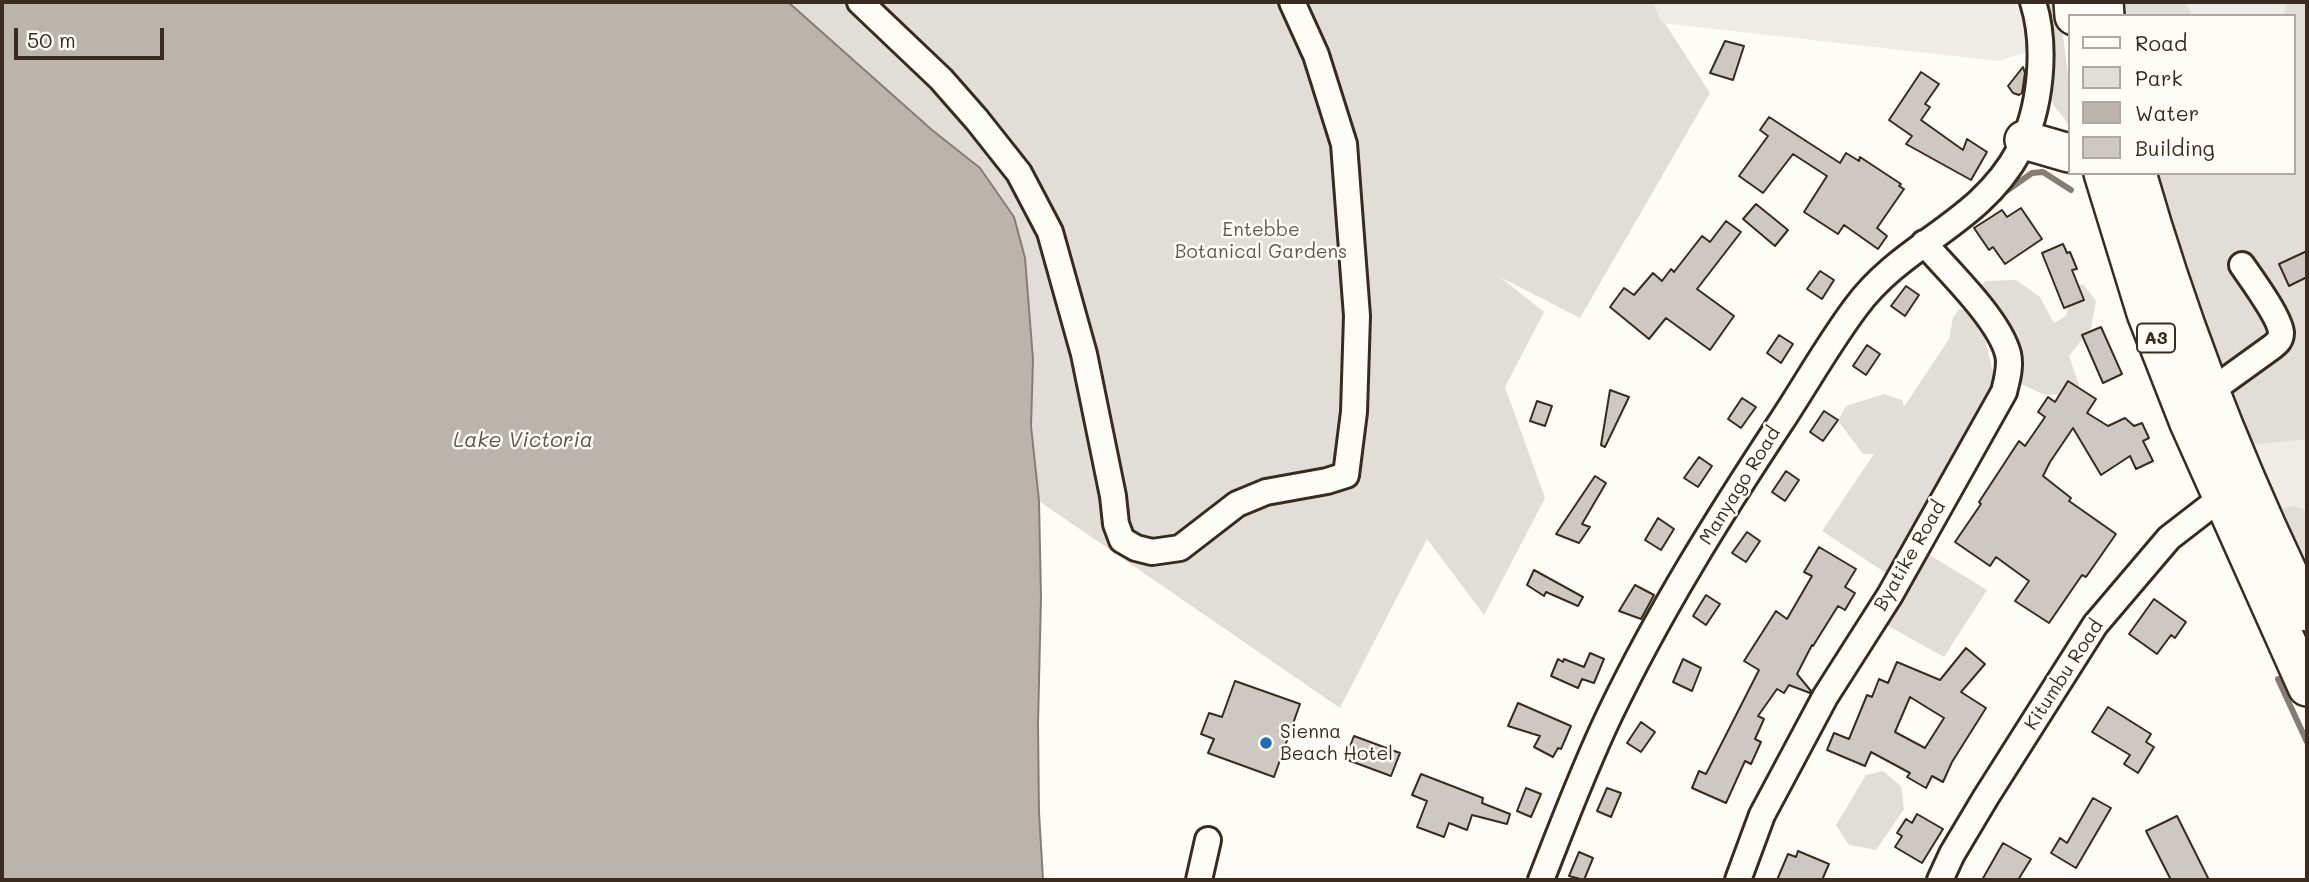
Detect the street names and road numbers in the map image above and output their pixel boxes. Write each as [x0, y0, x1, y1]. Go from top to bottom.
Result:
road number: A3 [2137, 324, 2175, 352]
street label: Manyago Road [1695, 423, 1785, 549]
street label: Byatike Road [1869, 497, 1951, 615]
street label: Kitumbu Road [2020, 615, 2108, 735]

